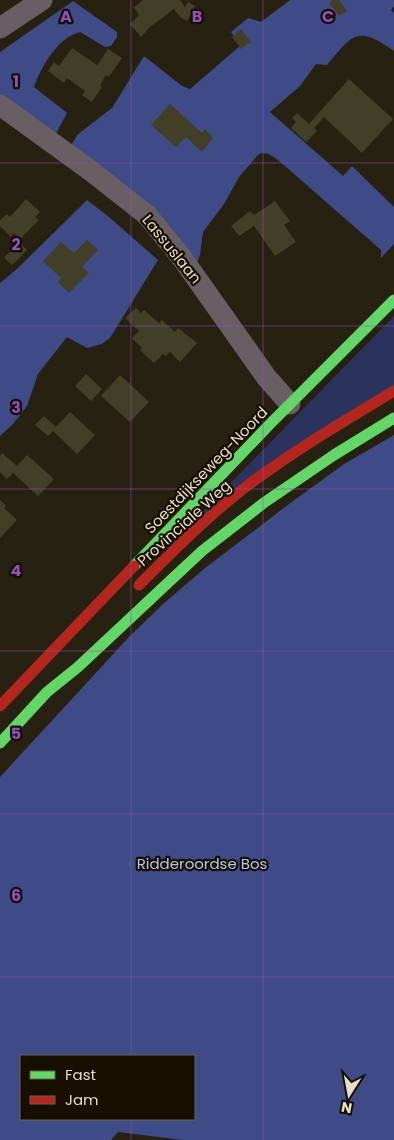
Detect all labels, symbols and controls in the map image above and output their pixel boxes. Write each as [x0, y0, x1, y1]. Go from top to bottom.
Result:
text: A [60, 5, 72, 28]
text: B [192, 5, 202, 28]
text: C [322, 5, 334, 28]
text: 1 [13, 70, 19, 93]
street label: Lassuslaan [138, 210, 206, 288]
text: 2 [11, 233, 21, 256]
text: 3 [11, 396, 21, 419]
street label: Soestdijkseweg-Noord [140, 402, 272, 538]
street label: Provinciale Weg [133, 475, 235, 571]
text: 4 [11, 559, 22, 582]
text: 5 [11, 722, 21, 745]
park label: Ridderoordse Bos [137, 853, 268, 874]
text: 6 [11, 884, 21, 907]
legend [20, 1055, 195, 1120]
text: Fast [65, 1064, 96, 1085]
north arrow [324, 1070, 374, 1120]
text: Jam [65, 1089, 99, 1110]
text: N [339, 1097, 354, 1119]

